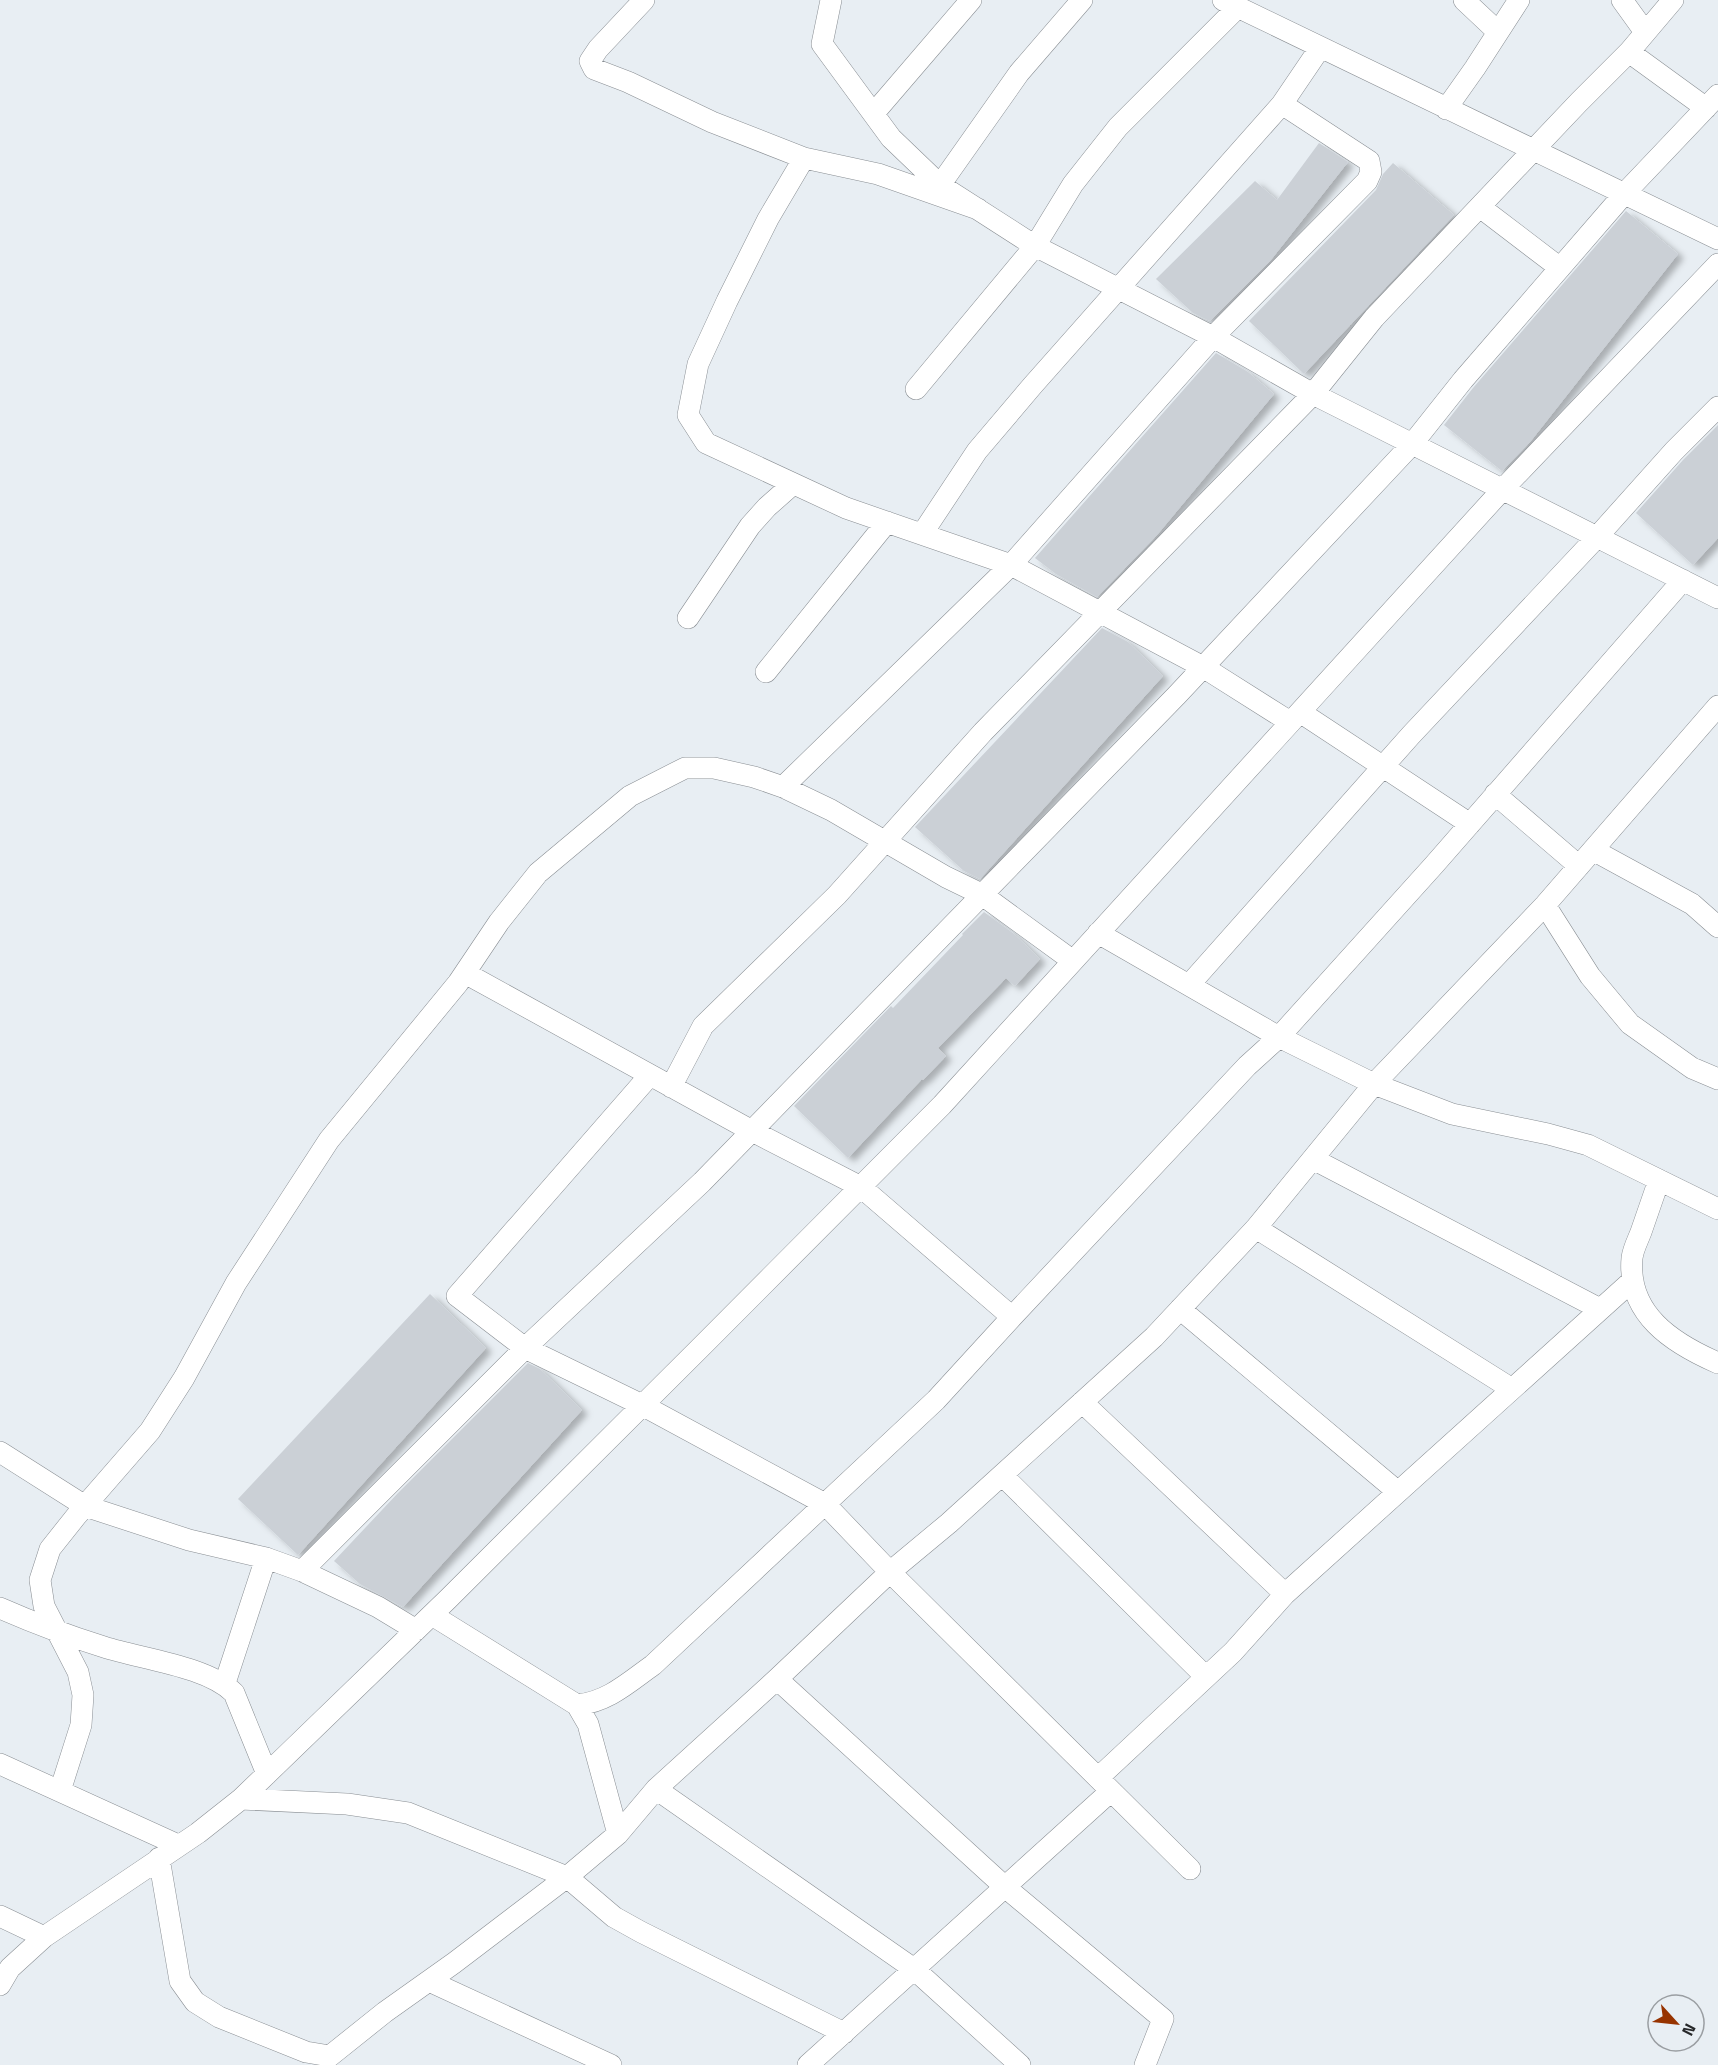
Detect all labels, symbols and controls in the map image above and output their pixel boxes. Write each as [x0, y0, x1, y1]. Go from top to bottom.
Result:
north arrow [1646, 1993, 1706, 2053]
text: N [1676, 2019, 1703, 2040]

